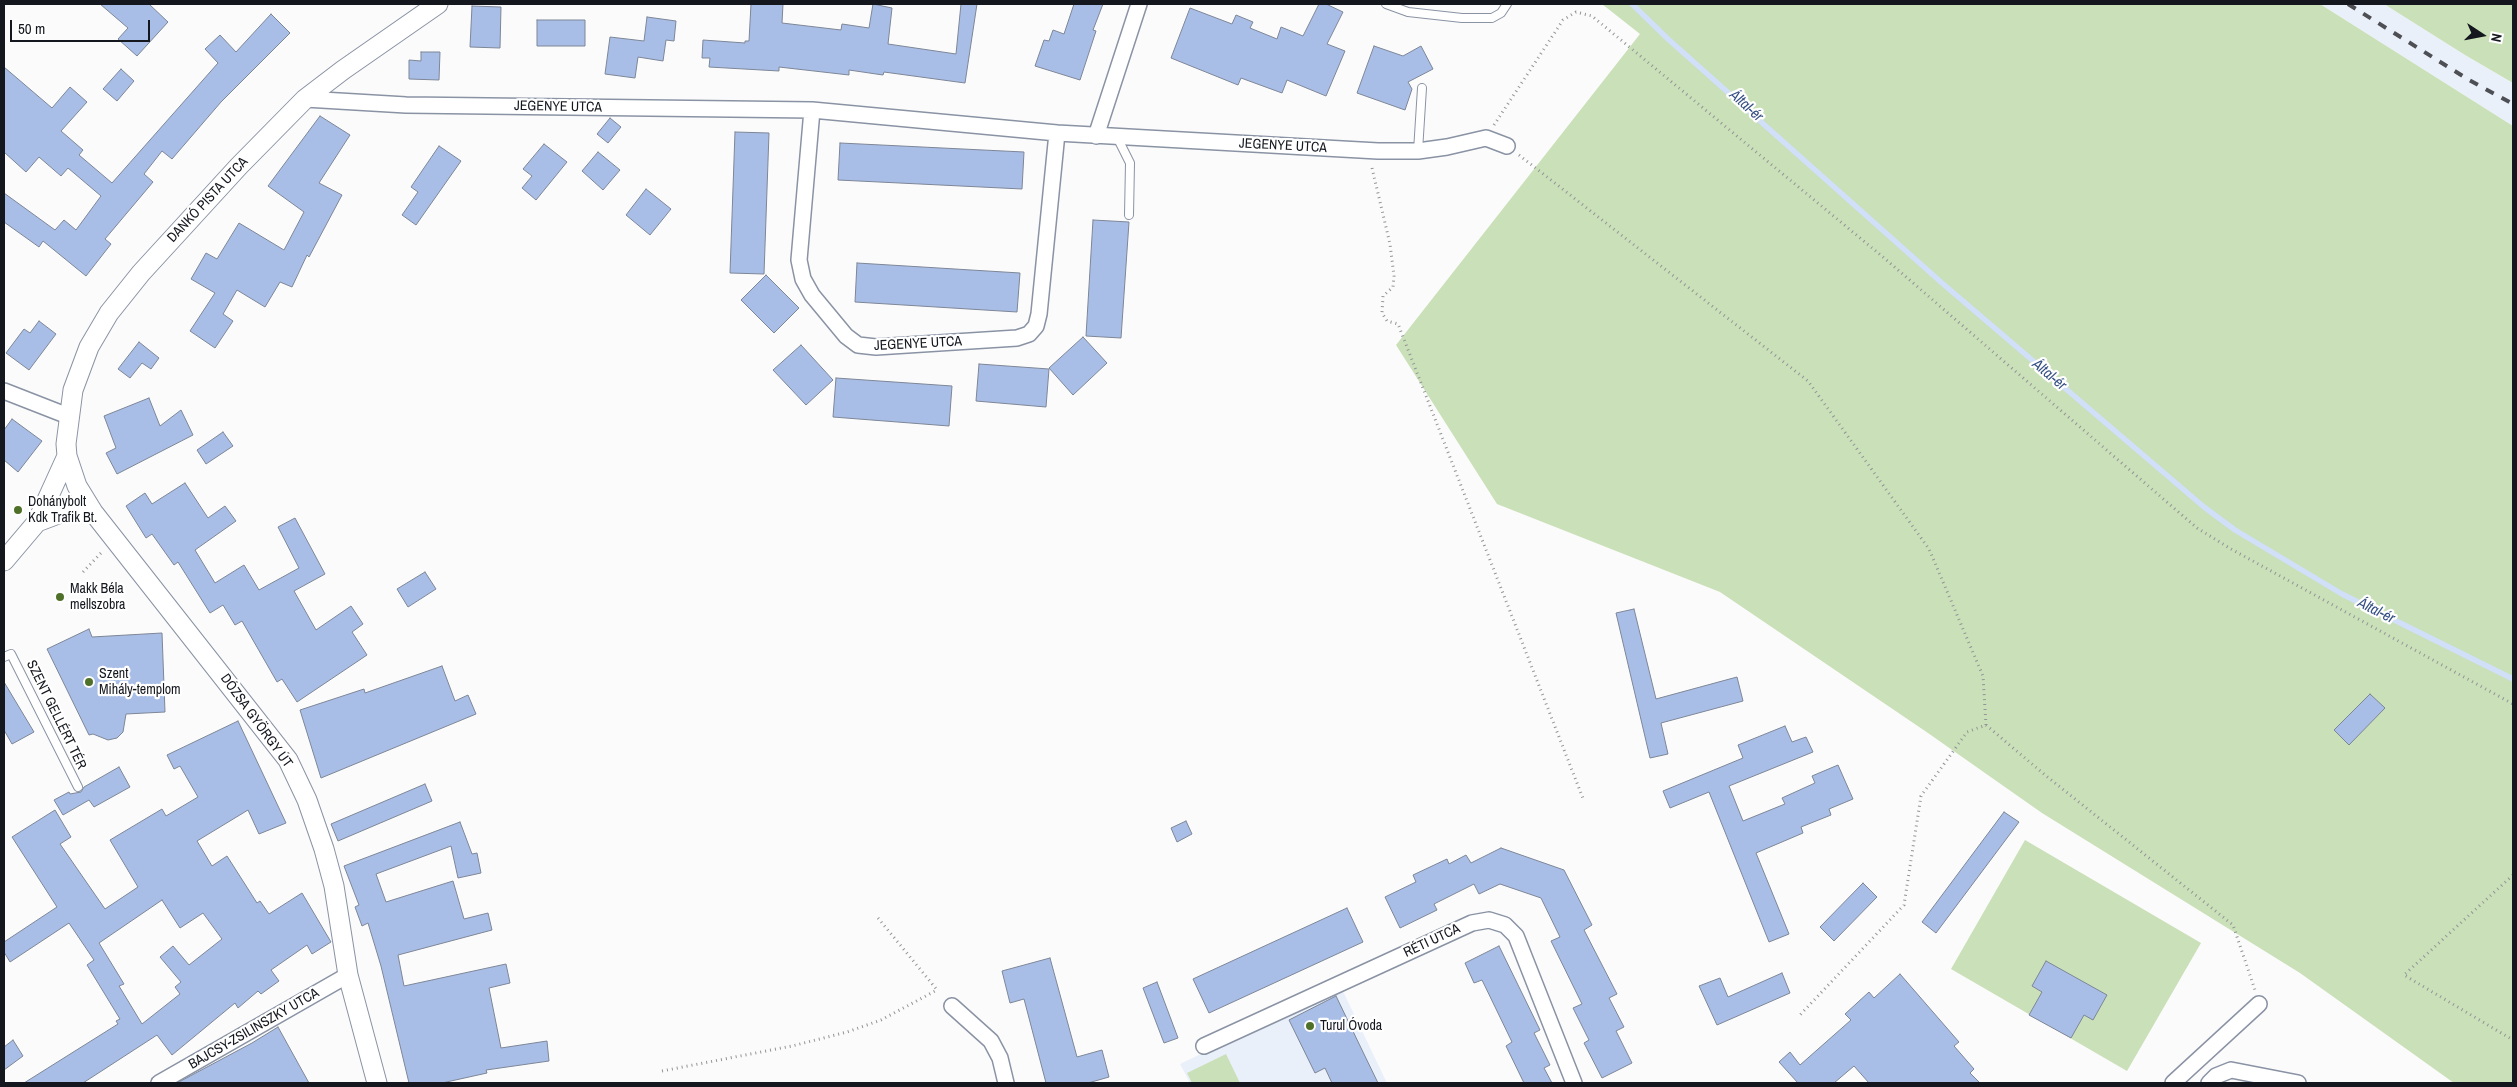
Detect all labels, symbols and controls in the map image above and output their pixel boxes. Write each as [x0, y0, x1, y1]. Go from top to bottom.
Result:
scale bar [12, 10, 152, 42]
north arrow [2457, 10, 2507, 60]
text: 50 m [18, 18, 45, 39]
text: N [2487, 32, 2506, 44]
water label: Által-ér [1726, 86, 1766, 126]
street label: JEGENYE UTCA [514, 98, 602, 116]
street label: JEGENYE UTCA [1239, 135, 1327, 157]
street label: DANKÓ PISTA UTCA [164, 154, 252, 246]
street label: JEGENYE UTCA [874, 333, 962, 355]
water label: Által-ér [2028, 356, 2070, 394]
place label: Dohánybolt Kdk Trafik Bt. [28, 494, 97, 526]
marker: Dohánybolt Kdk Trafik Bt. [12, 504, 24, 516]
place label: Makk Béla mellszobra [70, 581, 125, 614]
marker: Makk Béla mellszobra [54, 591, 66, 603]
water label: Által-ér [2355, 594, 2397, 628]
street label: SZENT GELLÉRT TÉR [22, 658, 90, 772]
place label: Szent Mihály-templom [99, 666, 181, 699]
street label: DÓZSA GYÖRGY ÚT [216, 671, 296, 771]
marker: Szent Mihály-templom [83, 676, 95, 688]
street label: RÉTI UTCA [1401, 921, 1463, 961]
street label: BAJCSY-ZSILINSZKY UTCA [186, 985, 322, 1073]
place label: Turul Óvoda [1320, 1018, 1382, 1034]
marker: Turul Óvoda [1304, 1020, 1316, 1032]

